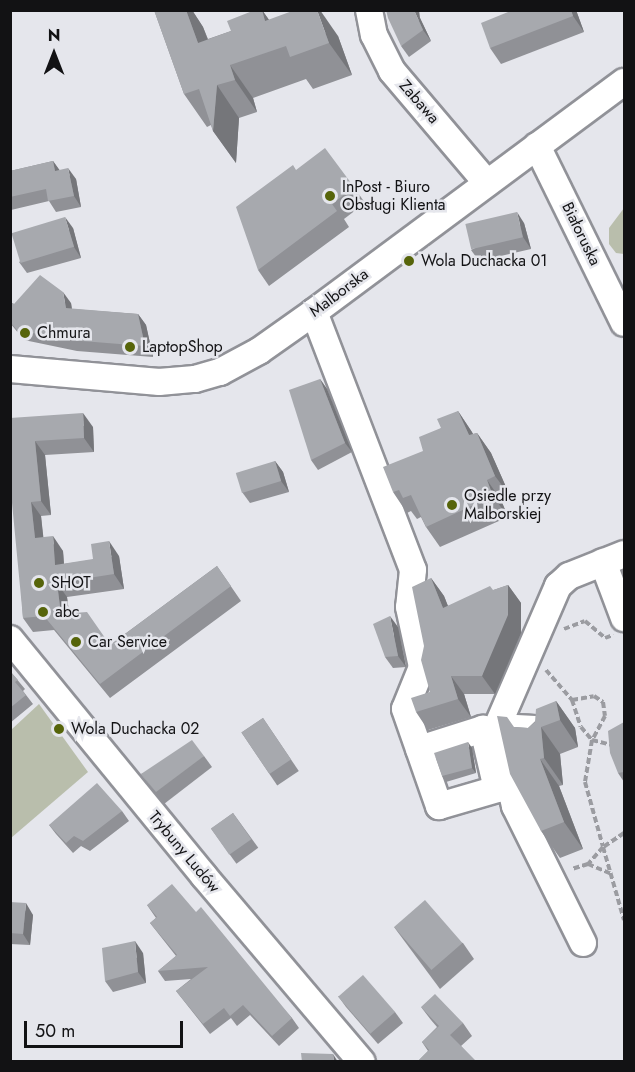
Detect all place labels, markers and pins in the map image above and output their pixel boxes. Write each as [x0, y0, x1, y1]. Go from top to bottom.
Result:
place label: InPost - Biuro Obsługi Klienta [342, 177, 445, 215]
marker: InPost - Biuro Obsługi Klienta [323, 189, 337, 203]
place label: Wola Duchacka 01 [421, 251, 547, 271]
marker: Wola Duchacka 01 [402, 254, 416, 268]
place label: Chmura [37, 323, 90, 343]
marker: Chmura [18, 326, 32, 340]
place label: LaptopShop [142, 337, 223, 357]
marker: LaptopShop [123, 340, 137, 354]
place label: Osiedle przy Malborskiej [464, 486, 551, 524]
marker: Osiedle przy Malborskiej [445, 498, 459, 512]
place label: SHOT [51, 573, 91, 593]
marker: SHOT [32, 576, 46, 590]
place label: abc [55, 602, 79, 622]
marker: abc [36, 605, 50, 619]
place label: Car Service [88, 632, 167, 652]
marker: Car Service [69, 635, 83, 649]
place label: Wola Duchacka 02 [71, 719, 199, 739]
marker: Wola Duchacka 02 [52, 722, 66, 736]

